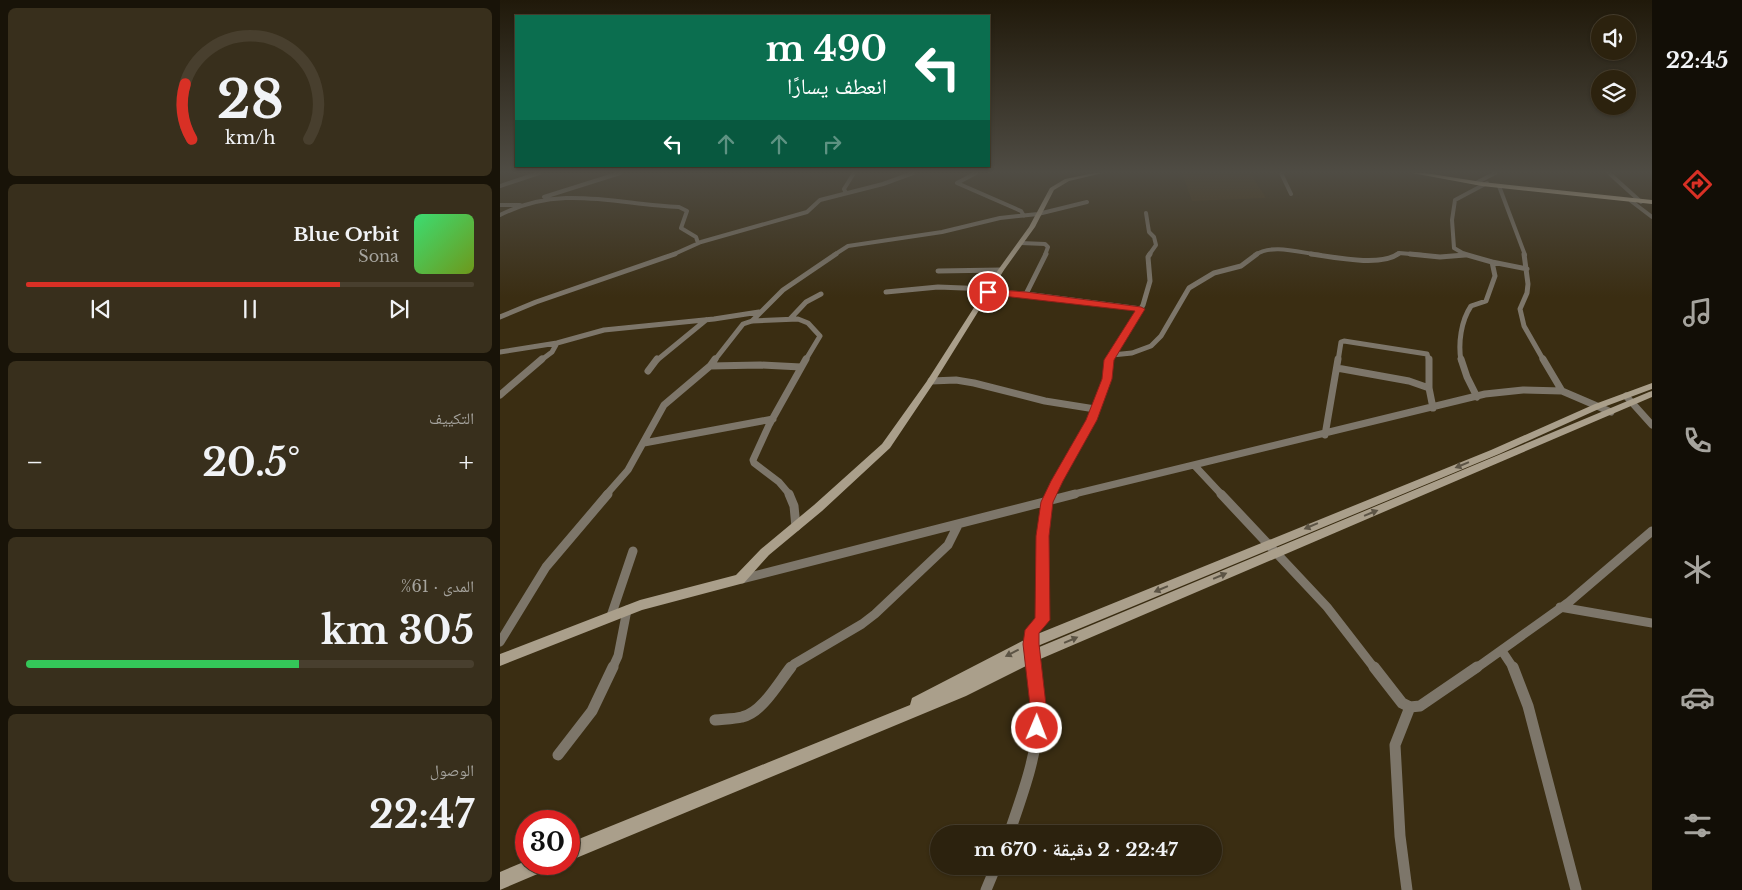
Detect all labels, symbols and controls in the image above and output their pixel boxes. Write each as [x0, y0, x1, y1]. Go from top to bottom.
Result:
map controls [1591, 15, 1636, 115]
button: sound [1591, 15, 1636, 60]
text: 490 m [766, 27, 887, 70]
icon: left [905, 35, 970, 100]
text: 22:45 [1666, 47, 1728, 74]
text: 28 [217, 68, 283, 132]
button: layers [1591, 70, 1636, 115]
text: انعطف يسارًا [787, 73, 887, 100]
text: km/h [225, 127, 275, 149]
icon: left [659, 130, 687, 158]
icon: ahead [712, 130, 740, 158]
icon: ahead [765, 130, 793, 158]
icon: right [818, 130, 846, 158]
icon: directions [1680, 167, 1715, 202]
text: Blue Orbit [293, 223, 399, 246]
text: Sona [358, 246, 399, 266]
pin [967, 271, 1009, 313]
icon: arrive [974, 278, 1002, 306]
icon: previous [87, 295, 115, 323]
icon: pause [236, 295, 264, 323]
icon: next [385, 295, 413, 323]
icon: music [1680, 295, 1715, 330]
text: التكييف [429, 408, 474, 428]
icon: phone [1680, 423, 1715, 458]
text: 20.5° [202, 439, 300, 486]
text: − [26, 445, 44, 480]
text: + [459, 445, 474, 480]
one-way arrow [1454, 462, 1469, 469]
one-way arrow [1363, 509, 1378, 517]
one-way arrow [1304, 523, 1318, 531]
icon: climate [1680, 552, 1715, 587]
one-way arrow [1213, 571, 1228, 579]
text: المدى · 61% [401, 576, 474, 596]
one-way arrow [1154, 585, 1168, 593]
text: 305 km [321, 607, 474, 654]
one-way arrow [1064, 635, 1078, 643]
one-way arrow [1005, 649, 1019, 657]
icon: car [1680, 680, 1715, 715]
position arrow [1010, 701, 1062, 753]
text: الوصول [430, 760, 474, 780]
text: 22:47 [369, 791, 474, 838]
icon: filters [1680, 808, 1715, 843]
speed limit sign: 30 [515, 810, 580, 875]
text: 22:47 · 2 دقيقة · 670 m [974, 838, 1178, 861]

